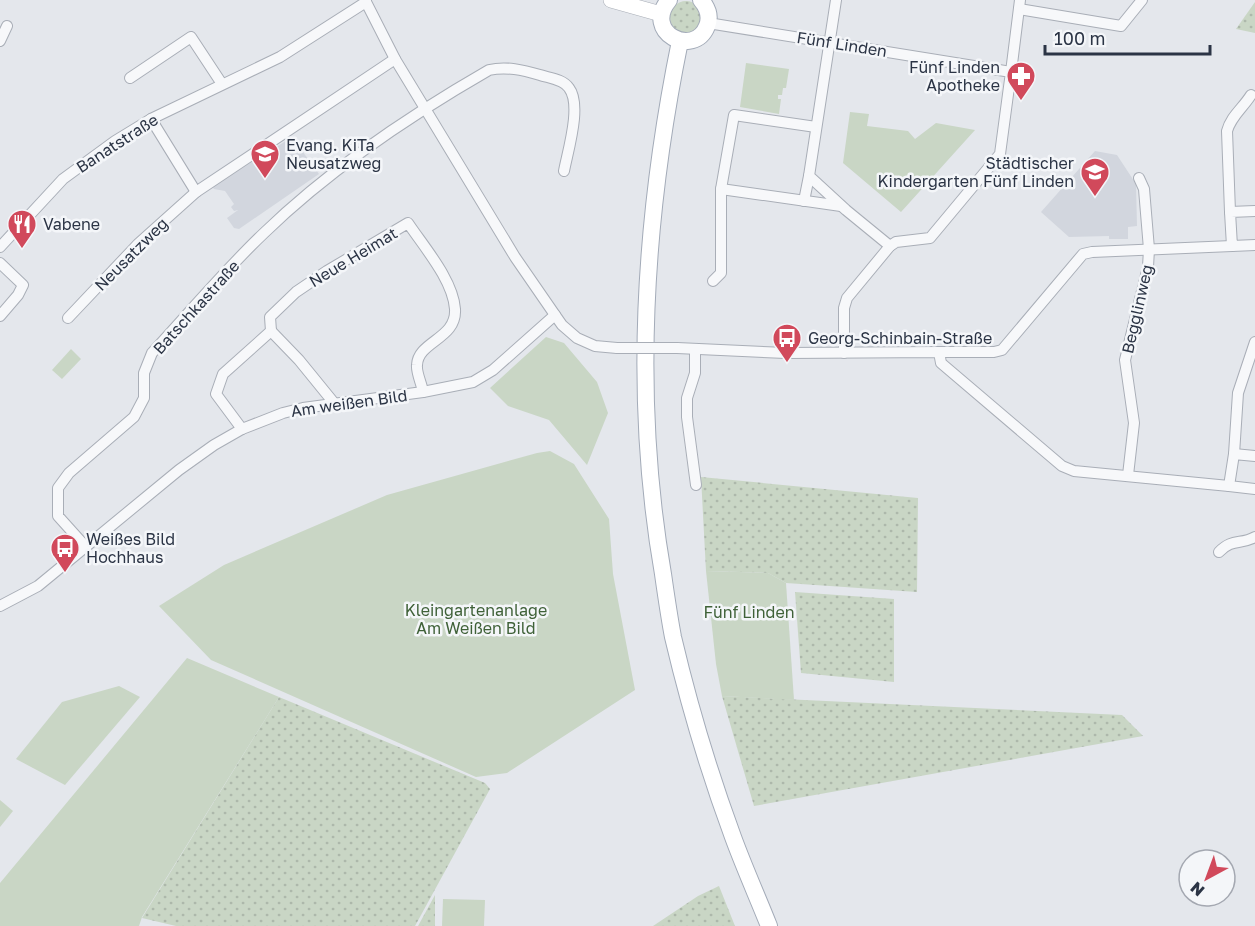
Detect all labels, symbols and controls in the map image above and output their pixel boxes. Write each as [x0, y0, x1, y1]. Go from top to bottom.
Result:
scale bar [1045, 18, 1210, 56]
street label: Fünf Linden [795, 27, 889, 61]
text: 100 m [1054, 27, 1105, 49]
place label: Fünf Linden Apotheke [909, 57, 1000, 95]
pharmacy icon: Fünf Linden Apotheke [1005, 60, 1037, 102]
street label: Banatstraße [72, 109, 162, 177]
place label: Evang. KiTa Neusatzweg [286, 135, 381, 173]
school or university icon: Evang. KiTa Neusatzweg [249, 138, 281, 180]
place label: Städtischer Kindergarten Fünf Linden [878, 153, 1074, 191]
school or university icon: Städtischer Kindergarten Fünf Linden [1079, 156, 1111, 198]
restaurant icon: Vabene [6, 208, 38, 250]
street label: Neusatzweg [90, 213, 172, 295]
place label: Vabene [43, 214, 100, 234]
street label: Neue Heimat [305, 223, 401, 291]
street label: Batschkastraße [149, 256, 243, 358]
street label: Begglinweg [1117, 263, 1157, 355]
bus stop icon: Georg-Schinbain-Straße [771, 322, 803, 364]
place label: Georg-Schinbain-Straße [808, 328, 992, 348]
street label: Am weißen Bild [289, 385, 409, 421]
place label: Weißes Bild Hochhaus [86, 529, 175, 567]
bus stop icon: Weißes Bild Hochhaus [49, 532, 81, 574]
park label: Kleingartenanlage Am Weißen Bild [405, 600, 547, 638]
park label: Fünf Linden [703, 602, 795, 622]
north arrow [1177, 848, 1237, 908]
text: N [1186, 878, 1208, 901]

